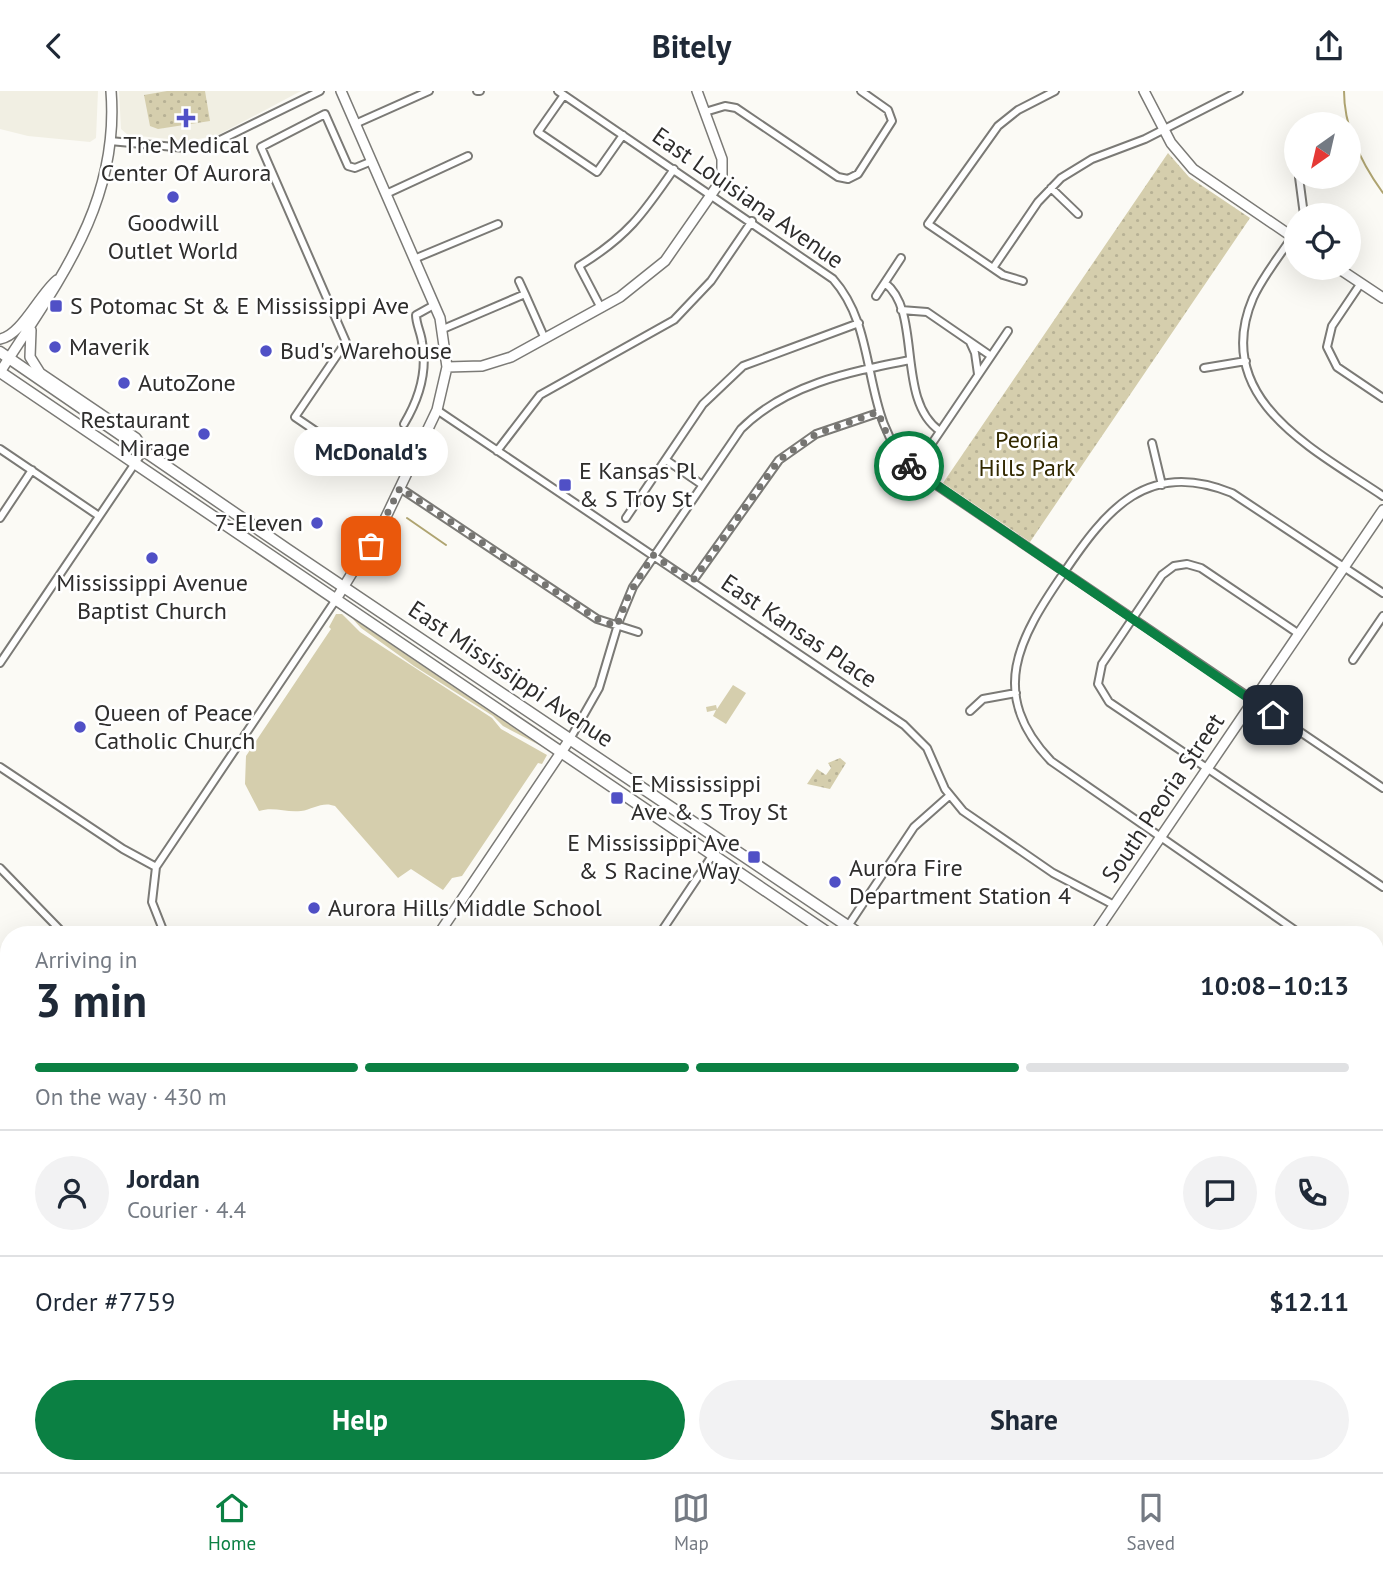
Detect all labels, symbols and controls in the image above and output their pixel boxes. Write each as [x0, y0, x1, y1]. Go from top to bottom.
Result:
text: Bitely [652, 25, 731, 67]
icon: back [35, 27, 73, 65]
icon: share [1310, 27, 1348, 65]
marker: The Medical Center Of Aurora [176, 108, 196, 128]
north arrow [1284, 112, 1362, 189]
map controls [1284, 112, 1361, 280]
street label: East Louisiana Avenue [647, 120, 850, 275]
place label: The Medical Center Of Aurora [101, 129, 271, 188]
marker: Goodwill Outlet World [165, 189, 181, 205]
button: locate [1284, 203, 1361, 280]
place label: Goodwill Outlet World [108, 207, 238, 266]
place label: S Potomac St & E Mississippi Ave [70, 290, 409, 321]
marker: S Potomac St & E Mississippi Ave [48, 298, 64, 314]
place label: Maverik [69, 331, 150, 362]
place label: Bud's Warehouse [280, 335, 452, 366]
marker: Maverik [47, 339, 63, 355]
marker: Bud's Warehouse [258, 343, 274, 359]
place label: AutoZone [138, 367, 236, 398]
marker: AutoZone [116, 375, 132, 391]
place label: Restaurant Mirage [80, 404, 190, 463]
park label: Peoria Hills Park [978, 424, 1076, 483]
marker: Restaurant Mirage [196, 426, 212, 442]
callout: McDonald's [294, 427, 448, 476]
courier [874, 431, 944, 501]
text: McDonald's [315, 437, 427, 466]
icon: bike [890, 447, 928, 485]
place label: E Kansas Pl & S Troy St [579, 455, 696, 514]
marker: E Kansas Pl & S Troy St [557, 477, 573, 493]
place label: 7-Eleven [215, 507, 303, 538]
marker: 7-Eleven [309, 515, 325, 531]
pin [341, 516, 401, 576]
icon: bag [352, 527, 390, 565]
marker: Mississippi Avenue Baptist Church [144, 550, 160, 566]
place label: Mississippi Avenue Baptist Church [56, 567, 248, 626]
street label: East Kansas Place [715, 567, 883, 694]
street label: East Mississippi Avenue [403, 593, 620, 754]
pin [1243, 685, 1303, 745]
icon: home [1254, 696, 1292, 734]
place label: Queen of Peace Catholic Church [94, 697, 255, 756]
street label: South Peoria Street [1094, 707, 1231, 888]
marker: Queen of Peace Catholic Church [72, 719, 88, 735]
place label: E Mississippi Ave & S Troy St [631, 768, 788, 827]
marker: E Mississippi Ave & S Troy St [609, 790, 625, 806]
place label: E Mississippi Ave & S Racine Way [567, 827, 740, 886]
marker: E Mississippi Ave & S Racine Way [746, 849, 762, 865]
place label: Aurora Fire Department Station 4 [849, 852, 1071, 911]
marker: Aurora Fire Department Station 4 [827, 874, 843, 890]
place label: Aurora Hills Middle School [328, 892, 602, 923]
marker: Aurora Hills Middle School [306, 900, 322, 916]
text: Arriving in [35, 945, 137, 974]
text: 10:08–10:13 [1200, 969, 1349, 1002]
text: 3 min [35, 970, 147, 1030]
text: On the way · 430 m [35, 1082, 227, 1111]
button: person [35, 1156, 109, 1230]
button: chat [1183, 1156, 1257, 1230]
button: phone [1275, 1156, 1349, 1230]
text: Jordan [127, 1162, 200, 1195]
text: Courier · 4.4 [127, 1195, 246, 1224]
text: Order #7759 [35, 1285, 175, 1318]
text: $12.11 [1269, 1285, 1349, 1318]
button: Help [35, 1380, 685, 1460]
button: Share [699, 1380, 1349, 1460]
tab: Home [208, 1489, 256, 1555]
tab: Map [672, 1489, 710, 1555]
tab: Saved [1127, 1489, 1175, 1555]

